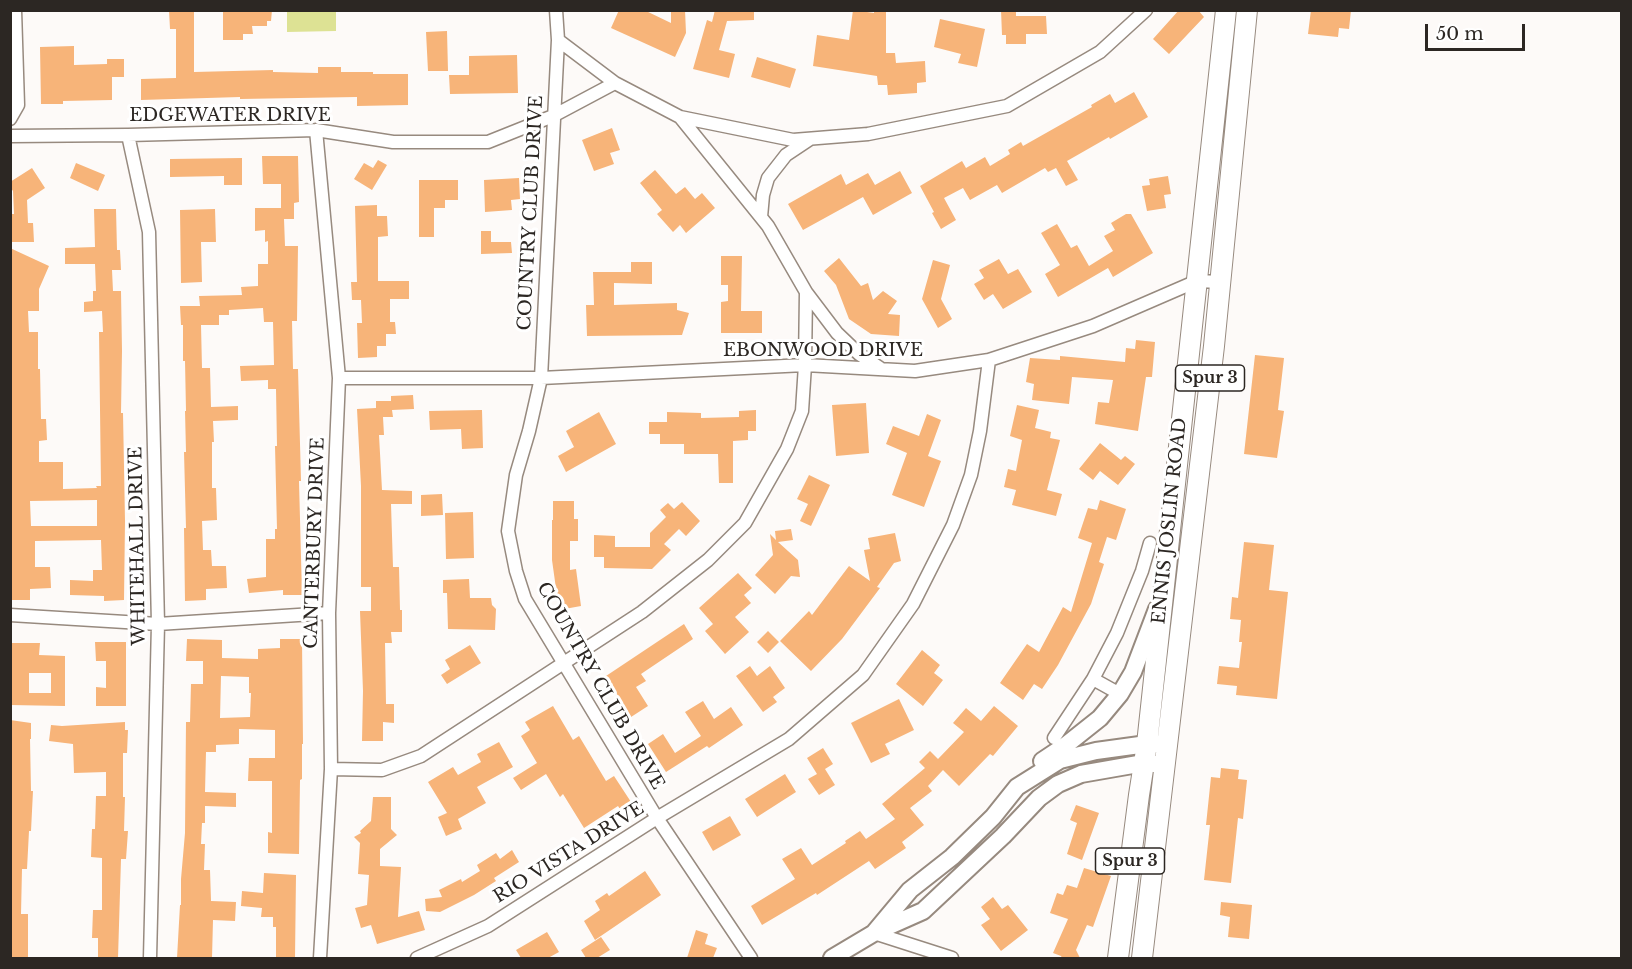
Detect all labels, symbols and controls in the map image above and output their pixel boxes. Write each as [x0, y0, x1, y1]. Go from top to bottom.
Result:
scale bar [1428, 12, 1528, 50]
text: 50 m [1436, 23, 1484, 45]
street label: COUNTRY CLUB DRIVE [514, 95, 548, 331]
street label: EDGEWATER DRIVE [129, 105, 331, 127]
street label: EBONWOOD DRIVE [723, 340, 923, 362]
road number: Spur 3 [1176, 365, 1244, 391]
street label: ENNIS JOSLIN ROAD [1148, 417, 1192, 625]
street label: CANTERBURY DRIVE [301, 437, 329, 649]
street label: WHITEHALL DRIVE [125, 446, 151, 646]
street label: COUNTRY CLUB DRIVE [532, 579, 668, 793]
street label: RIO VISTA DRIVE [490, 798, 648, 908]
road number: Spur 3 [1096, 848, 1164, 874]

